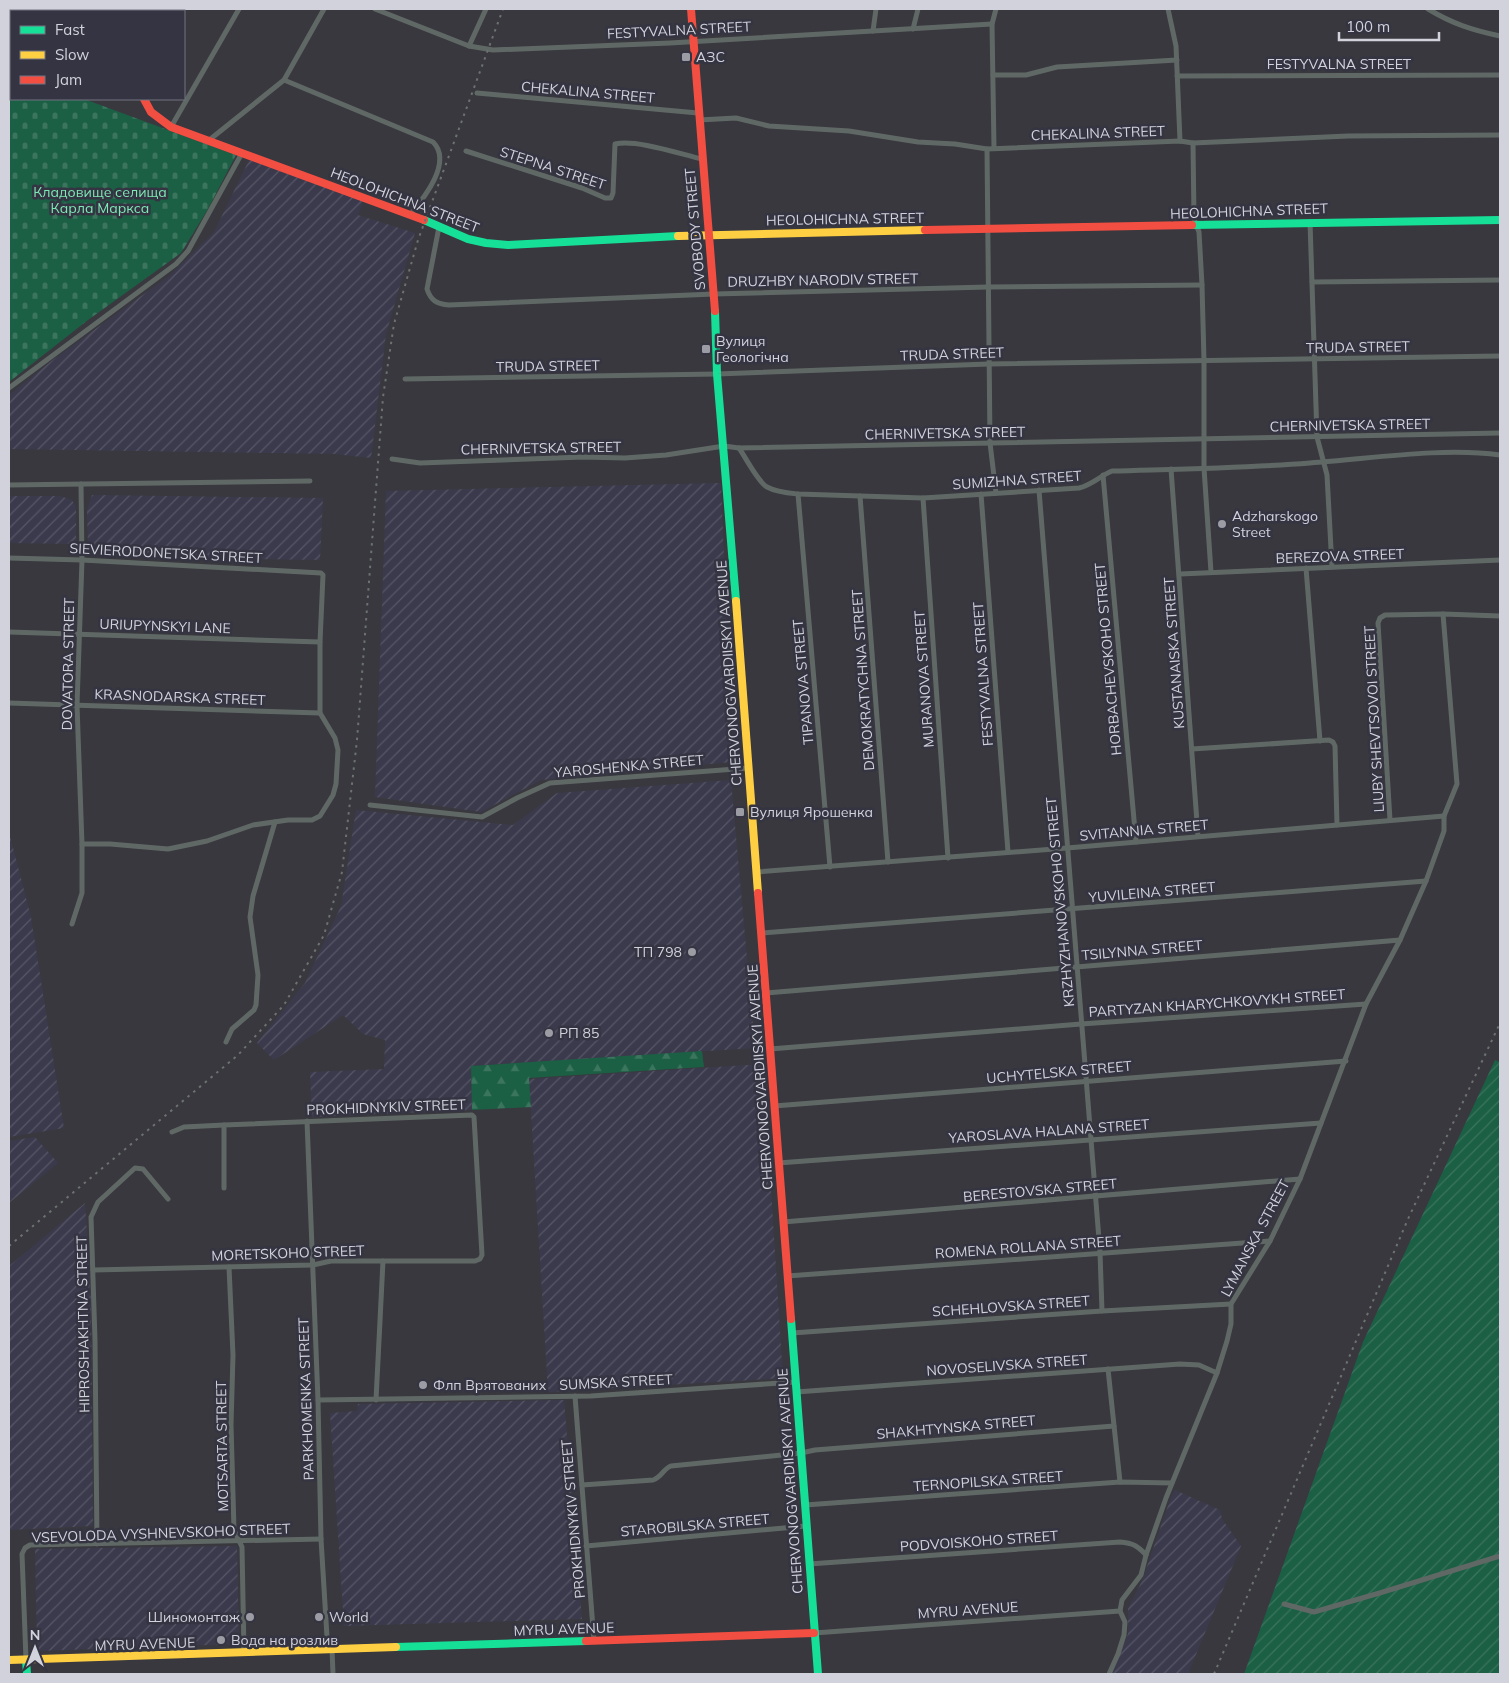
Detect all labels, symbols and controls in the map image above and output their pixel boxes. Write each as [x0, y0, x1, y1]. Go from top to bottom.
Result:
legend [10, 10, 185, 100]
scale bar [1339, 10, 1439, 42]
street label: FESTYVALNA STREET [606, 17, 752, 43]
text: 100 m [1346, 17, 1390, 36]
text: Fast [55, 20, 85, 39]
text: Slow [55, 45, 89, 64]
place label: АЗС [696, 48, 725, 66]
marker: АЗС [680, 51, 692, 63]
street label: FESTYVALNA STREET [1267, 55, 1412, 73]
text: Jam [55, 70, 82, 89]
street label: CHEKALINA STREET [520, 77, 656, 107]
street label: CHEKALINA STREET [1031, 122, 1166, 144]
street label: STEPNA STREET [498, 142, 609, 194]
street label: HEOLOHICHNA STREET [328, 163, 483, 237]
street label: SVOBODY STREET [681, 167, 709, 291]
park label: Кладовище селища Карла Маркса [33, 183, 167, 217]
street label: HEOLOHICHNA STREET [1170, 199, 1329, 223]
street label: HEOLOHICHNA STREET [766, 209, 925, 229]
street label: DRUZHBY NARODIV STREET [727, 269, 919, 291]
place label: Вулиця Геологічна [716, 332, 789, 366]
street label: TRUDA STREET [1306, 337, 1411, 357]
marker: Вулиця Геологічна [700, 343, 712, 355]
street label: TRUDA STREET [900, 343, 1005, 365]
street label: TRUDA STREET [496, 356, 601, 376]
street label: CHERNIVETSKA STREET [1269, 415, 1431, 435]
street label: CHERNIVETSKA STREET [864, 423, 1026, 443]
street label: CHERNIVETSKA STREET [460, 438, 622, 458]
street label: SUMIZHNA STREET [952, 466, 1083, 493]
place label: Adzharskogo Street [1232, 507, 1318, 541]
marker: Adzharskogo Street [1216, 518, 1228, 530]
street label: SIEVIERODONETSKA STREET [69, 539, 263, 567]
street label: BEREZOVA STREET [1275, 545, 1405, 567]
street label: CHERVONOGVARDIISKYI AVENUE [712, 560, 746, 786]
street label: HORBACHEVSKOHO STREET [1091, 561, 1125, 756]
street label: KUSTANAISKA STREET [1160, 576, 1188, 729]
street label: DEMOKRATYCHNA STREET [848, 588, 878, 771]
street label: DOVATORA STREET [58, 597, 78, 731]
street label: FESTYVALNA STREET [969, 601, 997, 747]
street label: MURANOVA STREET [910, 609, 938, 748]
street label: URIUPYNSKYI LANE [99, 615, 231, 637]
street label: TIPANOVA STREET [789, 618, 817, 745]
street label: LIUBY SHEVTSOVOI STREET [1360, 625, 1388, 813]
street label: KRASNODARSKA STREET [94, 685, 267, 709]
street label: YAROSHENKA STREET [552, 750, 705, 782]
street label: KRZHYZHANOVSKOHO STREET [1042, 796, 1078, 1008]
place label: Вулиця Ярошенка [750, 803, 873, 821]
marker: Вулиця Ярошенка [734, 806, 746, 818]
street label: SVITANNIA STREET [1079, 815, 1210, 845]
street label: YUVILEINA STREET [1087, 877, 1217, 907]
street label: TSILYNNA STREET [1081, 936, 1204, 964]
place label: ТП 798 [634, 943, 682, 961]
marker: ТП 798 [686, 946, 698, 958]
street label: CHERVONOGVARDIISKYI AVENUE [743, 964, 777, 1190]
street label: PARTYZAN KHARYCHKOVYKH STREET [1088, 985, 1347, 1021]
place label: РП 85 [559, 1024, 599, 1042]
marker: РП 85 [543, 1027, 555, 1039]
street label: UCHYTELSKA STREET [986, 1057, 1133, 1087]
street label: PROKHIDNYKIV STREET [306, 1095, 467, 1119]
street label: YAROSLAVA HALANA STREET [947, 1115, 1151, 1147]
street label: BERESTOVSKA STREET [962, 1174, 1118, 1206]
street label: LYMANSKA STREET [1217, 1176, 1294, 1300]
street label: ROMENA ROLLANA STREET [934, 1231, 1122, 1262]
street label: HIPROSHAKHTNA STREET [72, 1235, 94, 1413]
street label: MORETSKOHO STREET [211, 1241, 365, 1265]
street label: SCHEHLOVSKA STREET [932, 1291, 1091, 1320]
street label: PARKHOMENKA STREET [294, 1317, 318, 1481]
street label: NOVOSELIVSKA STREET [926, 1350, 1089, 1380]
street label: CHERVONOGVARDIISKYI AVENUE [773, 1368, 807, 1594]
street label: SUMSKA STREET [559, 1370, 674, 1394]
place label: Флп Врятованих [433, 1376, 547, 1394]
marker: Флп Врятованих [417, 1379, 429, 1391]
street label: MOTSARTA STREET [212, 1380, 232, 1512]
street label: SHAKHTYNSKA STREET [876, 1411, 1037, 1443]
street label: PROKHIDNYKIV STREET [557, 1438, 589, 1599]
street label: TERNOPILSKA STREET [912, 1467, 1064, 1495]
street label: STAROBILSKA STREET [620, 1509, 771, 1540]
street label: VSEVOLODA VYSHNEVSKOHO STREET [31, 1519, 291, 1547]
street label: PODVOISKOHO STREET [899, 1526, 1059, 1556]
street label: MYRU AVENUE [917, 1598, 1019, 1622]
place label: Шиномонтаж [148, 1608, 241, 1626]
place label: World [329, 1608, 369, 1626]
marker: Шиномонтаж [244, 1611, 256, 1623]
marker: World [313, 1611, 325, 1623]
street label: MYRU AVENUE [513, 1618, 615, 1640]
north arrow [10, 1623, 60, 1673]
text: N [30, 1626, 40, 1644]
place label: Вода на розлив [231, 1631, 338, 1649]
street label: MYRU AVENUE [94, 1633, 196, 1655]
marker: Вода на розлив [215, 1634, 227, 1646]

